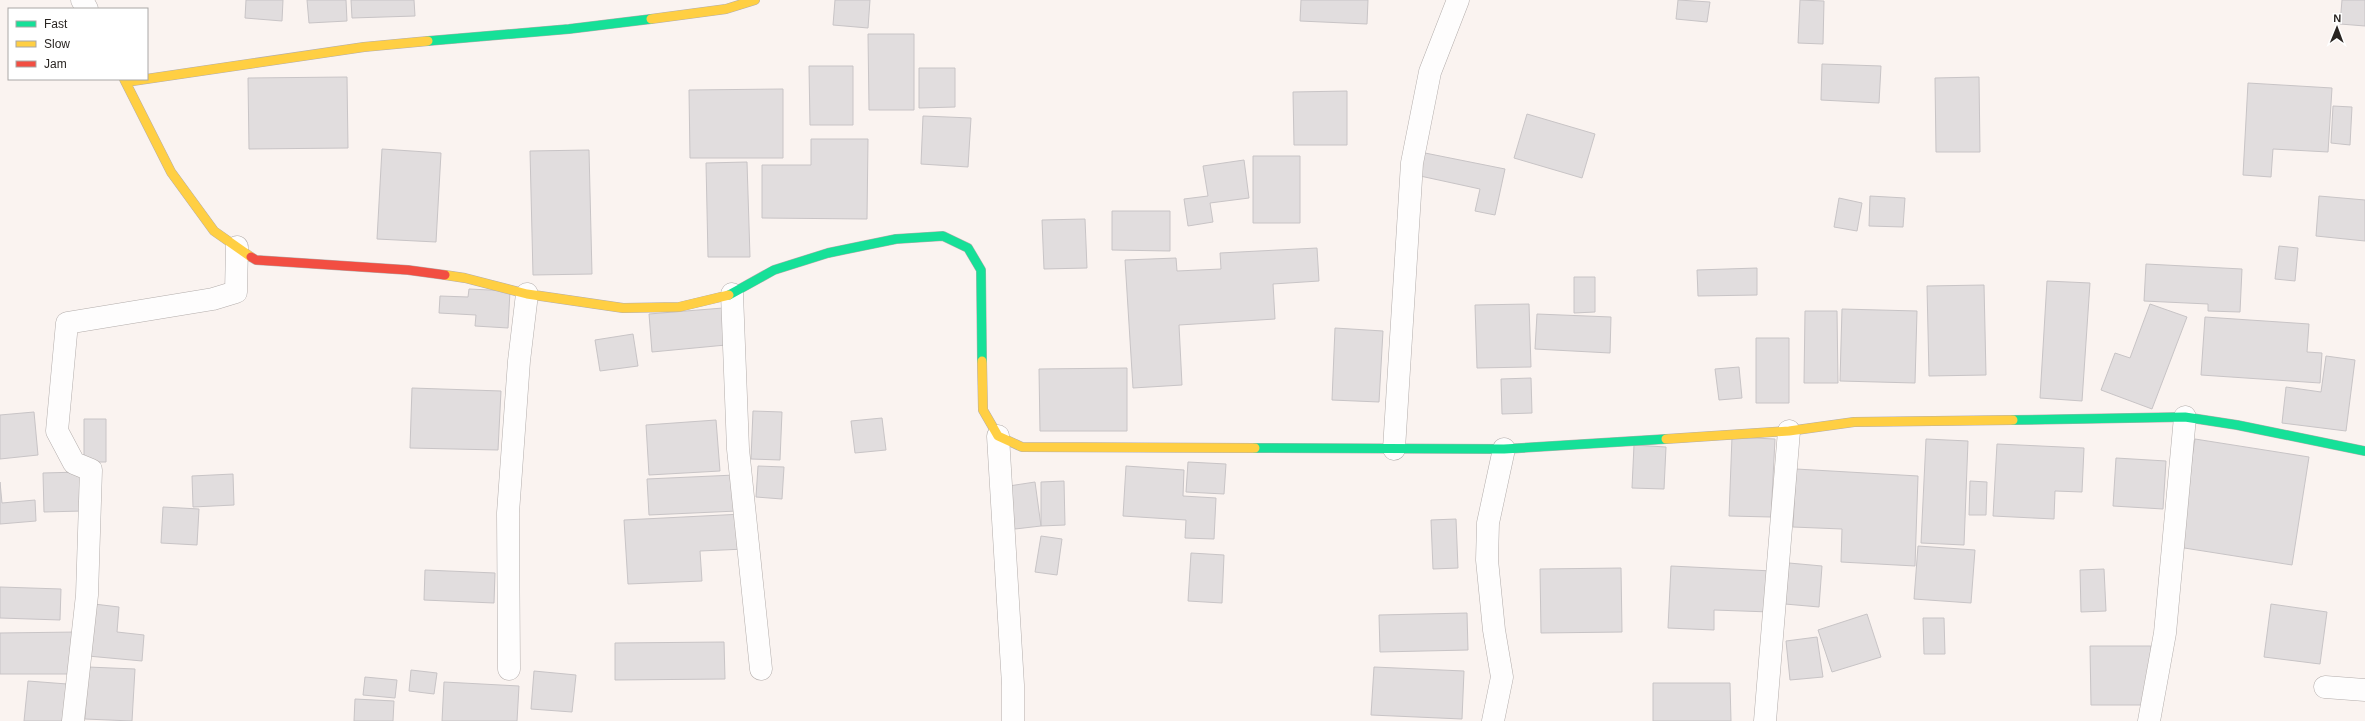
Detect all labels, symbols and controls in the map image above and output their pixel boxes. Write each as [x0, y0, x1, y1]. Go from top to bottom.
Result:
legend [8, 8, 148, 80]
north arrow [2317, 8, 2357, 48]
text: N [2333, 12, 2341, 24]
text: Fast [44, 17, 68, 31]
text: Slow [44, 37, 70, 51]
text: Jam [44, 57, 67, 71]

